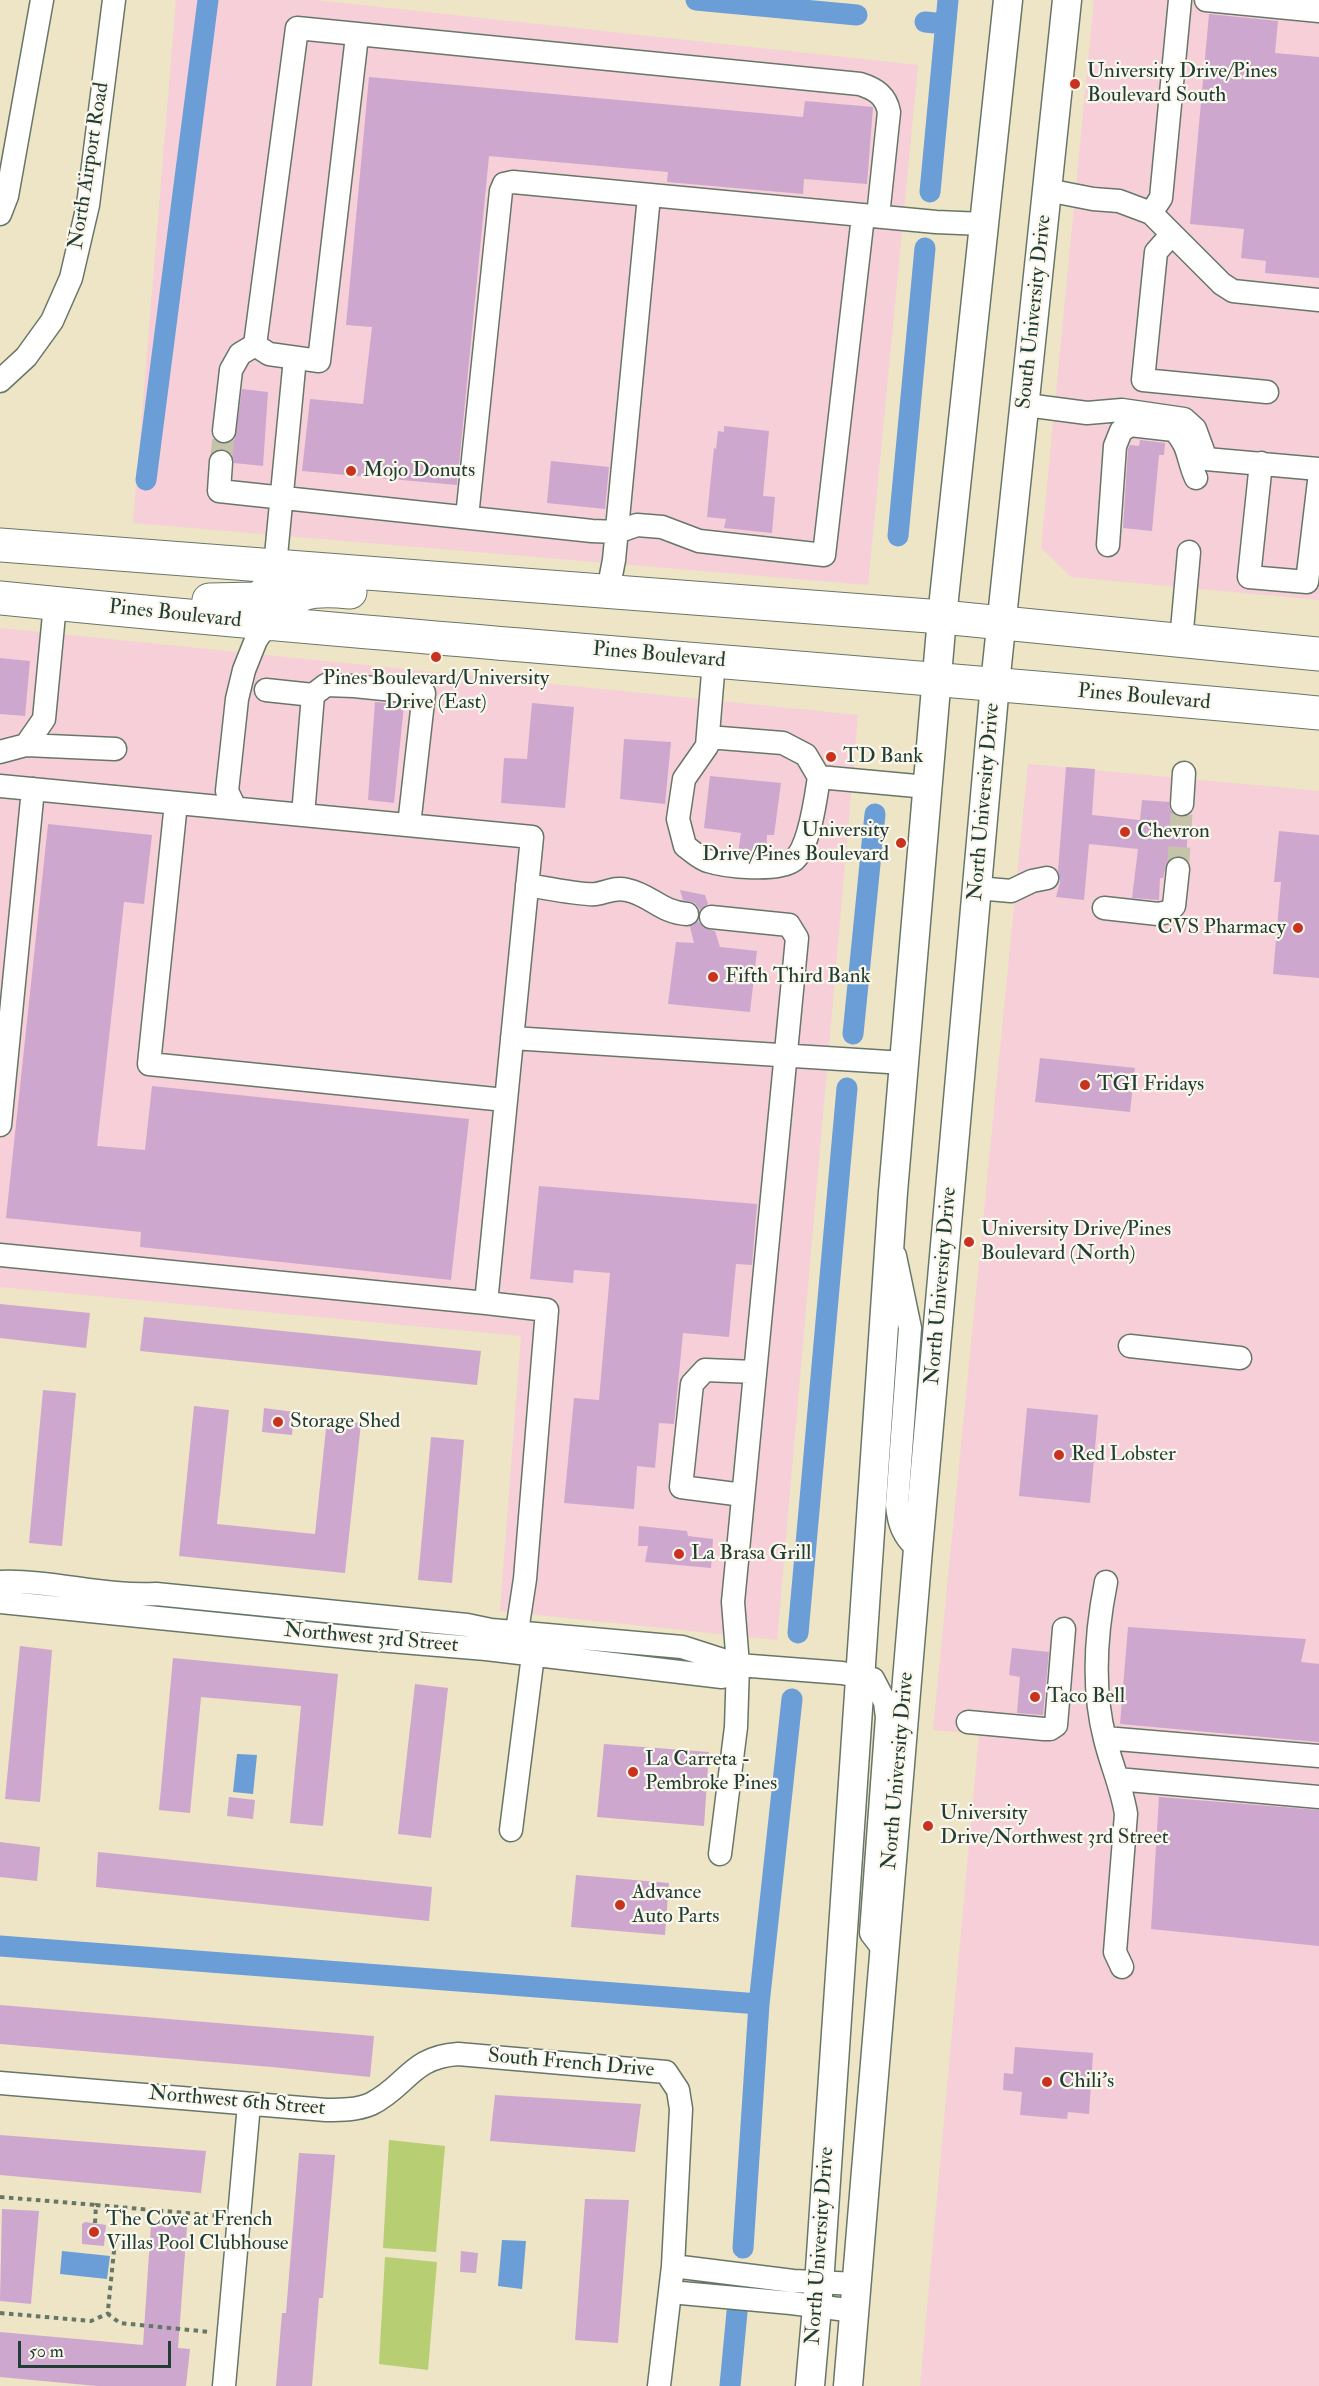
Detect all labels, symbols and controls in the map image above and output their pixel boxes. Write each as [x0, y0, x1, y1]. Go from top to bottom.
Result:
place label: University Drive/Pines Boulevard South [1087, 59, 1277, 109]
marker: University Drive/Pines Boulevard South [1068, 77, 1082, 91]
street label: North Airport Road [64, 81, 116, 251]
street label: South University Drive [1012, 214, 1058, 410]
place label: Mojo Donuts [363, 458, 475, 484]
marker: Mojo Donuts [344, 464, 358, 478]
street label: Pines Boulevard [107, 595, 243, 635]
street label: Pines Boulevard [591, 638, 727, 674]
marker: Pines Boulevard/University Drive (East) [429, 650, 443, 664]
place label: Pines Boulevard/University Drive (East) [323, 666, 549, 716]
street label: Pines Boulevard [1076, 680, 1212, 716]
street label: North University Drive [964, 702, 1006, 902]
place label: TD Bank [843, 744, 923, 770]
marker: TD Bank [824, 750, 838, 764]
place label: University Drive/Pines Boulevard [702, 818, 889, 868]
place label: Chevron [1137, 819, 1210, 845]
marker: Chevron [1118, 825, 1132, 839]
marker: University Drive/Pines Boulevard [894, 836, 908, 850]
place label: CVS Pharmacy [1157, 915, 1286, 941]
marker: CVS Pharmacy [1291, 921, 1305, 935]
place label: Fifth Third Bank [725, 964, 871, 990]
marker: Fifth Third Bank [706, 970, 720, 984]
place label: TGI Fridays [1097, 1072, 1204, 1098]
marker: TGI Fridays [1078, 1078, 1092, 1092]
street label: North University Drive [921, 1186, 963, 1386]
place label: University Drive/Pines Boulevard (North) [981, 1217, 1171, 1267]
marker: University Drive/Pines Boulevard (North) [962, 1235, 976, 1249]
place label: Storage Shed [290, 1409, 400, 1435]
marker: Storage Shed [271, 1415, 285, 1429]
place label: Red Lobster [1071, 1442, 1176, 1468]
marker: Red Lobster [1052, 1448, 1066, 1462]
place label: La Brasa Grill [691, 1541, 811, 1567]
marker: La Brasa Grill [672, 1547, 686, 1561]
street label: Northwest 3rd Street [283, 1619, 459, 1659]
street label: North University Drive [878, 1671, 920, 1871]
place label: Taco Bell [1047, 1684, 1125, 1710]
marker: Taco Bell [1028, 1690, 1042, 1704]
place label: La Carreta - Pembroke Pines [645, 1747, 777, 1797]
marker: La Carreta - Pembroke Pines [626, 1765, 640, 1779]
place label: University Drive/Northwest 3rd Street [940, 1801, 1168, 1851]
marker: University Drive/Northwest 3rd Street [921, 1819, 935, 1833]
place label: Advance Auto Parts [632, 1880, 720, 1930]
marker: Advance Auto Parts [613, 1898, 627, 1912]
street label: South French Drive [487, 2044, 655, 2084]
place label: Chili's [1059, 2069, 1114, 2095]
marker: Chili's [1040, 2075, 1054, 2089]
street label: Northwest 6th Street [148, 2082, 326, 2122]
street label: North University Drive [802, 2146, 840, 2346]
place label: The Cove at French Villas Pool Clubhouse [106, 2207, 289, 2257]
marker: The Cove at French Villas Pool Clubhouse [87, 2225, 101, 2239]
scale bar [21, 2329, 174, 2367]
text: 50 m [29, 2340, 64, 2363]

